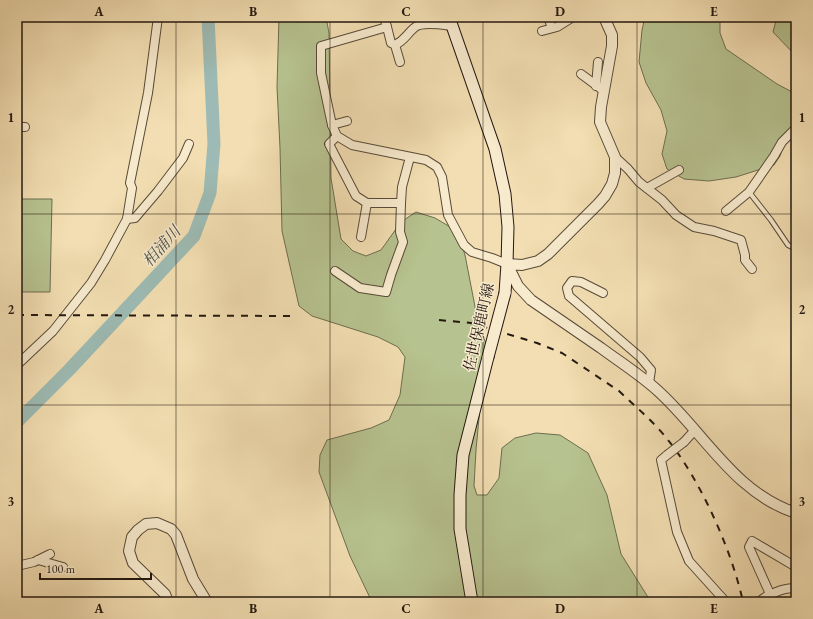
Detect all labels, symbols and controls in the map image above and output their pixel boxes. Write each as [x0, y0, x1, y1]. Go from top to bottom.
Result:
text: A [93, 3, 104, 20]
text: B [249, 3, 257, 20]
text: C [401, 3, 411, 20]
text: D [555, 3, 565, 20]
text: E [710, 3, 718, 20]
text: 1 [8, 109, 15, 126]
text: 1 [799, 109, 806, 126]
water label: 相浦川 [138, 220, 187, 271]
street label: 佐世保鹿町線 [459, 281, 498, 373]
text: 2 [8, 301, 15, 318]
text: 2 [799, 301, 806, 318]
text: 3 [8, 493, 15, 510]
text: 3 [799, 493, 806, 510]
scale bar [40, 555, 151, 581]
text: 100 m [46, 561, 76, 577]
text: A [93, 600, 104, 617]
text: B [249, 600, 257, 617]
text: C [401, 600, 411, 617]
text: D [555, 600, 565, 617]
text: E [710, 600, 718, 617]

